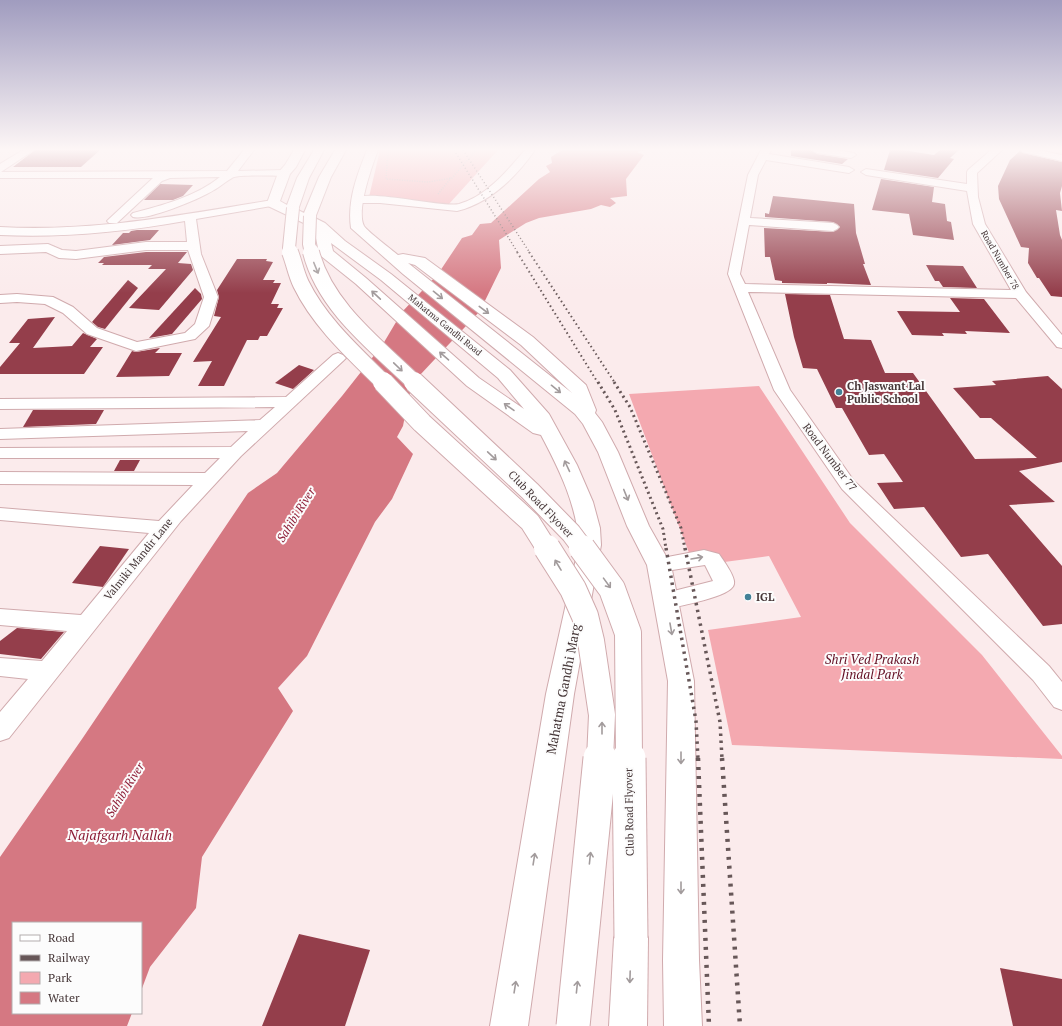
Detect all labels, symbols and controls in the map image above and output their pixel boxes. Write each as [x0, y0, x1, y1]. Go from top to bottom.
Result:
street label: Road Number 78 [978, 228, 1022, 292]
one-way arrow [313, 261, 320, 273]
one-way arrow [371, 290, 381, 300]
one-way arrow [433, 291, 444, 299]
street label: Mahatma Gandhi Road [406, 292, 484, 358]
one-way arrow [479, 305, 490, 314]
one-way arrow [439, 352, 449, 361]
one-way arrow [393, 362, 403, 372]
place label: Ch Jaswant Lal Public School [847, 379, 925, 406]
one-way arrow [550, 385, 561, 393]
marker: Ch Jaswant Lal Public School [834, 387, 844, 397]
one-way arrow [504, 403, 515, 411]
street label: Road Number 77 [800, 420, 860, 494]
one-way arrow [487, 451, 497, 460]
one-way arrow [563, 460, 571, 472]
street label: Club Road Flyover [505, 467, 577, 541]
water label: Sahibi River [273, 484, 319, 545]
one-way arrow [622, 489, 630, 501]
street label: Valmiki Mandir Lane [101, 515, 176, 603]
one-way arrow [691, 554, 704, 562]
one-way arrow [554, 559, 562, 571]
one-way arrow [603, 578, 611, 589]
place label: IGL [756, 590, 775, 604]
marker: IGL [743, 592, 753, 602]
street label: Mahatma Gandhi Marg [542, 622, 585, 756]
one-way arrow [667, 622, 675, 635]
park label: Shri Ved Prakash Jindal Park [825, 650, 919, 683]
one-way arrow [598, 722, 606, 735]
one-way arrow [677, 751, 685, 764]
water label: Sahibi River [102, 759, 148, 820]
street label: Club Road Flyover [621, 767, 637, 856]
water label: Najafgarh Nallah [67, 825, 172, 844]
one-way arrow [586, 852, 594, 865]
one-way arrow [530, 853, 538, 866]
one-way arrow [677, 881, 685, 894]
legend [12, 922, 142, 1014]
text: Road [48, 930, 75, 945]
text: Railway [48, 950, 91, 965]
text: Park [48, 970, 73, 985]
one-way arrow [626, 970, 633, 983]
one-way arrow [511, 981, 519, 994]
one-way arrow [573, 981, 581, 994]
text: Water [48, 990, 80, 1005]

